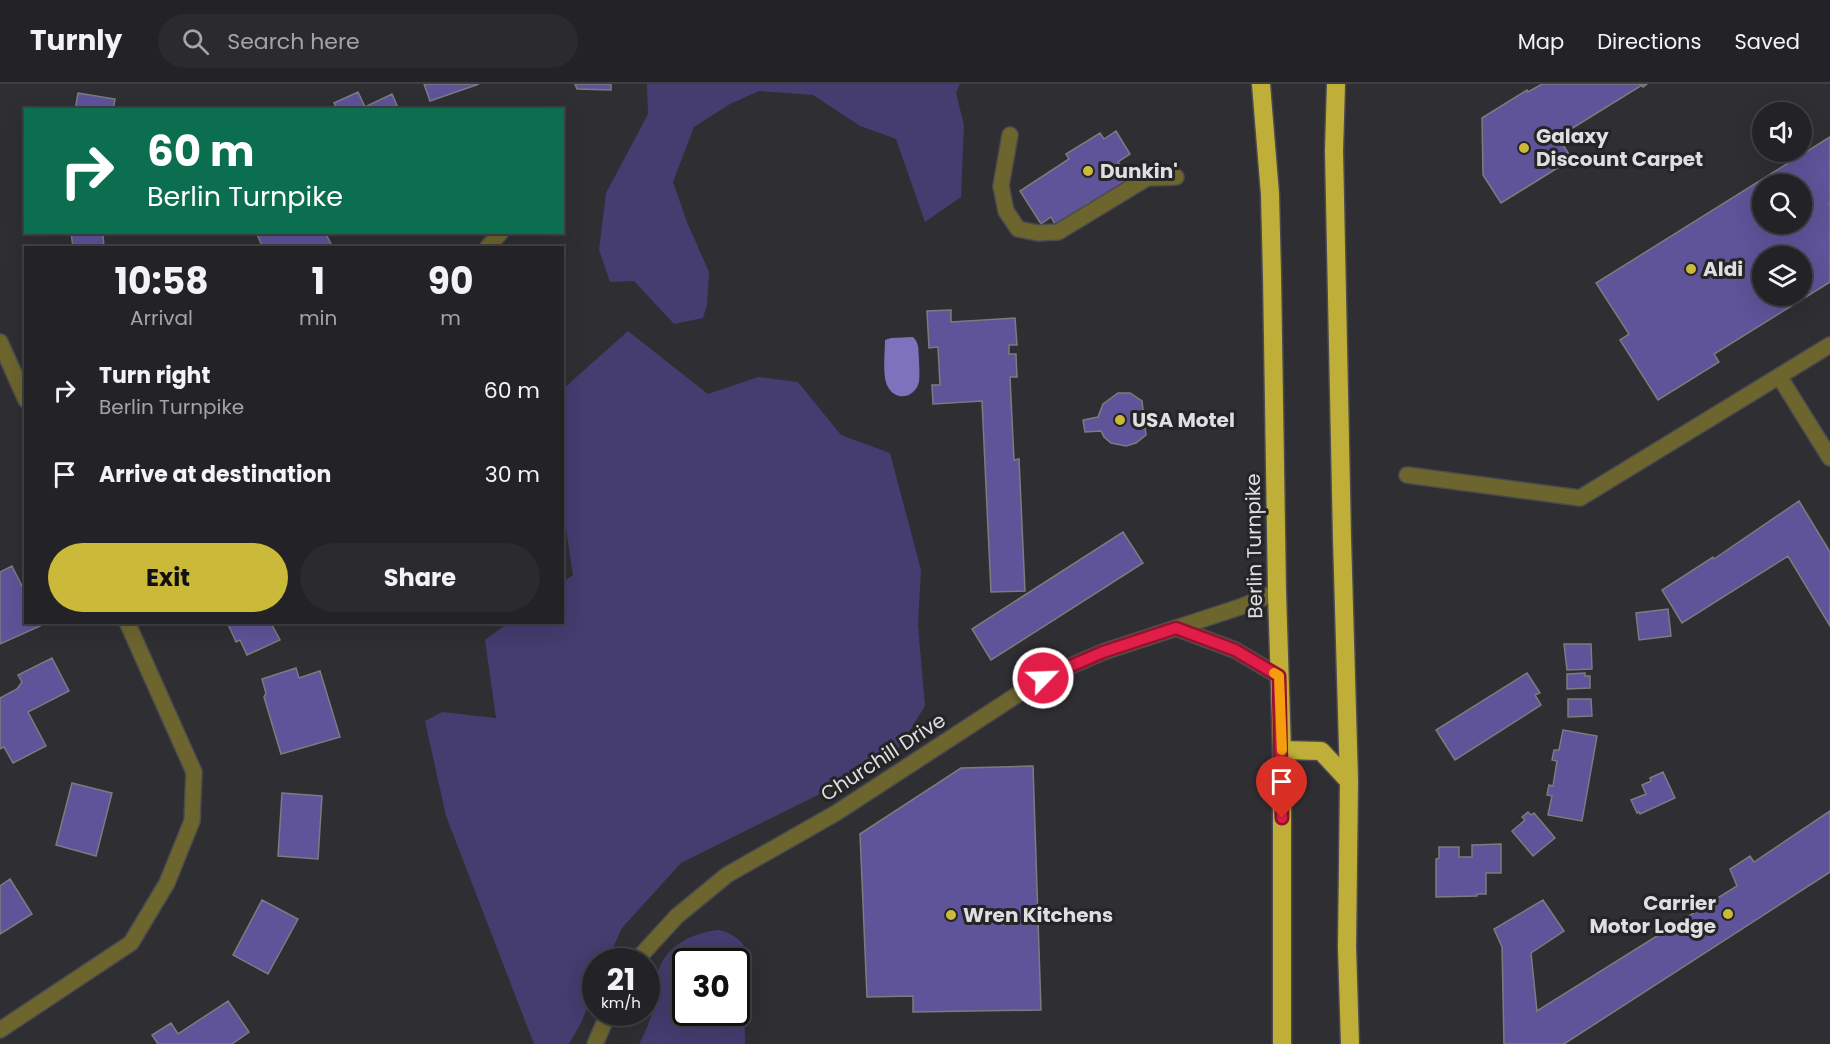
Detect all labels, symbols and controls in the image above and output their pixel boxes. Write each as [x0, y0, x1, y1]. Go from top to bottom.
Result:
search box [158, 14, 578, 68]
text: Turnly [30, 21, 122, 60]
icon: search [179, 25, 212, 58]
text: Search here [227, 26, 360, 57]
text: Map [1518, 27, 1564, 56]
text: Directions [1597, 27, 1701, 56]
text: Saved [1734, 27, 1800, 56]
map controls [1752, 102, 1812, 306]
button: sound [1752, 102, 1812, 162]
text: 60 m [147, 122, 255, 181]
place label: Galaxy Discount Carpet [1536, 122, 1703, 173]
icon: right [48, 132, 126, 210]
marker: Galaxy Discount Carpet [1517, 141, 1531, 155]
place label: Dunkin' [1100, 157, 1178, 185]
marker: Dunkin' [1081, 164, 1095, 178]
button: search [1752, 174, 1812, 234]
text: Berlin Turnpike [147, 178, 343, 215]
button: layers [1752, 246, 1812, 306]
place label: Aldi [1703, 255, 1743, 283]
text: 10:58 [115, 256, 208, 307]
text: 1 [311, 256, 325, 307]
text: 90 [428, 256, 473, 307]
marker: Aldi [1684, 262, 1698, 276]
text: Arrival [130, 304, 193, 332]
text: min [299, 304, 337, 332]
text: m [440, 304, 461, 332]
text: Turn right [99, 360, 210, 391]
icon: right [48, 374, 81, 407]
text: 60 m [484, 375, 540, 406]
text: Berlin Turnpike [99, 393, 244, 421]
place label: USA Motel [1132, 406, 1235, 434]
marker: USA Motel [1113, 413, 1127, 427]
icon: arrive [48, 458, 81, 491]
text: Arrive at destination [99, 459, 331, 490]
text: 30 m [485, 459, 540, 490]
street label: Berlin Turnpike [1239, 473, 1269, 619]
button: Exit [48, 543, 288, 612]
button: Share [300, 543, 540, 612]
position arrow [1011, 646, 1075, 710]
street label: Churchill Drive [815, 706, 951, 808]
pin [1256, 756, 1307, 818]
icon: arrive [1265, 765, 1298, 798]
place label: Carrier Motor Lodge [1589, 889, 1716, 940]
place label: Wren Kitchens [963, 901, 1113, 929]
marker: Carrier Motor Lodge [1721, 907, 1735, 921]
marker: Wren Kitchens [944, 908, 958, 922]
speed limit sign: 30 [672, 948, 750, 1026]
text: 21 [607, 958, 635, 1001]
text: km/h [601, 992, 641, 1013]

